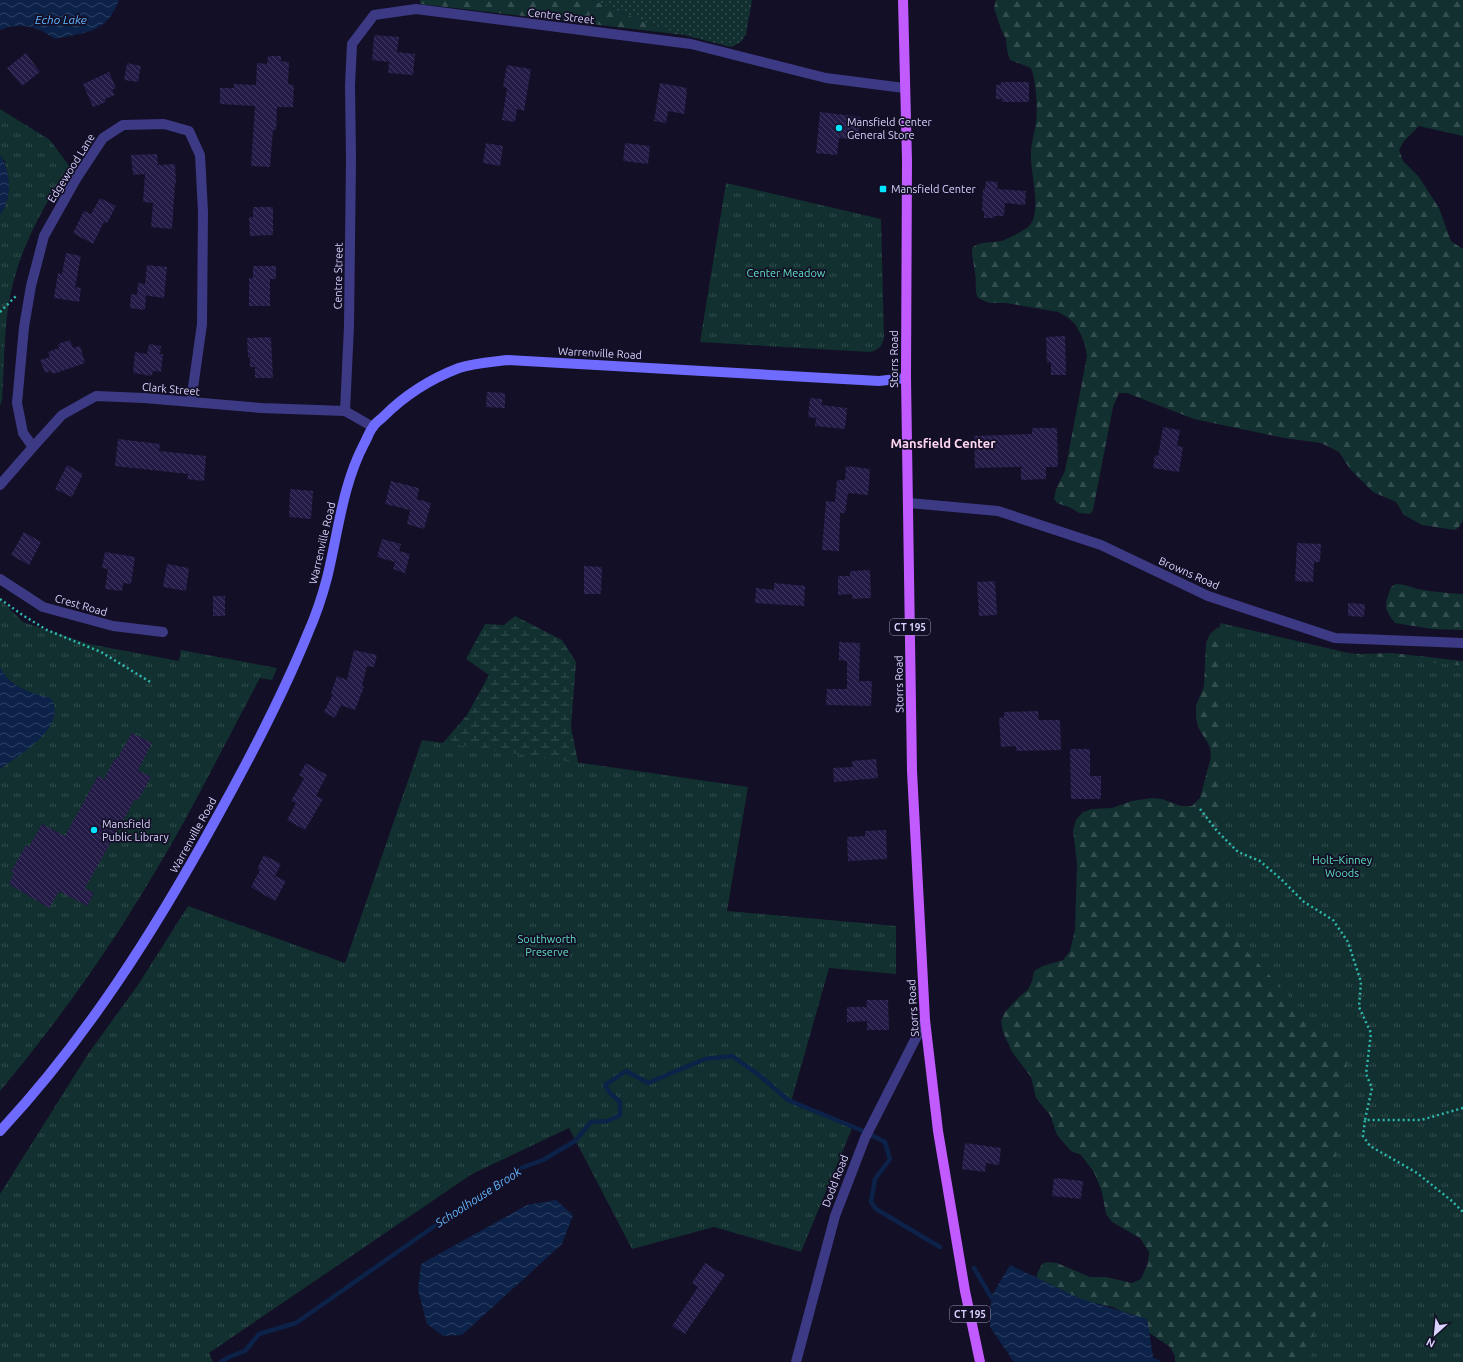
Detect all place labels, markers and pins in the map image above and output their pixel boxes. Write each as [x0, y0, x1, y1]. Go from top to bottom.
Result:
place label: Mansfield Center General Store [847, 116, 932, 141]
marker: Mansfield Center General Store [834, 123, 844, 133]
place label: Mansfield Center [891, 183, 976, 195]
marker: Mansfield Center [878, 184, 888, 194]
place label: Mansfield Public Library [102, 818, 169, 843]
marker: Mansfield Public Library [89, 825, 99, 835]

